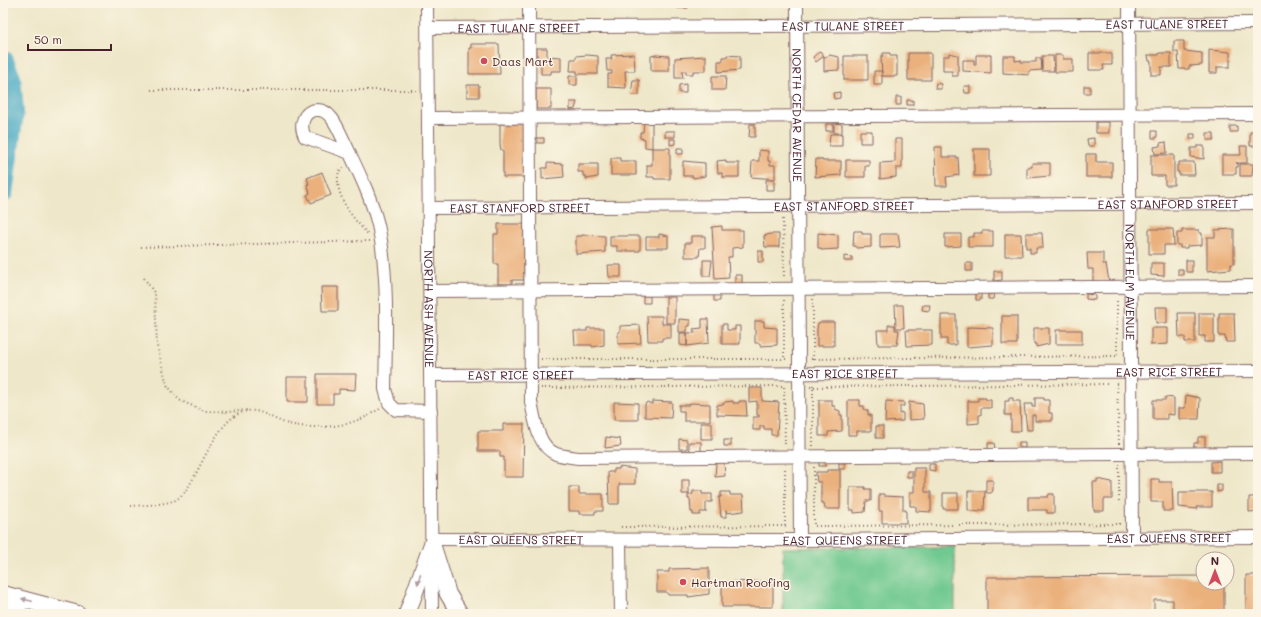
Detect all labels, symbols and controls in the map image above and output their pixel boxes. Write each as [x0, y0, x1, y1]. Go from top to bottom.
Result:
street label: EAST TULANE STREET [1105, 15, 1229, 32]
street label: EAST TULANE STREET [781, 17, 905, 34]
street label: EAST TULANE STREET [457, 19, 581, 36]
scale bar [28, 26, 111, 52]
text: 50 m [34, 31, 62, 47]
street label: NORTH CEDAR AVENUE [789, 48, 806, 182]
place label: Daas Mart [492, 53, 553, 69]
marker: Daas Mart [479, 56, 489, 66]
street label: EAST STANFORD STREET [1098, 195, 1239, 212]
street label: EAST STANFORD STREET [774, 197, 915, 214]
street label: EAST STANFORD STREET [450, 199, 591, 216]
street label: NORTH ELM AVENUE [1122, 224, 1139, 340]
street label: NORTH ASH AVENUE [421, 250, 438, 368]
street label: EAST RICE STREET [1116, 363, 1223, 380]
street label: EAST RICE STREET [792, 365, 899, 381]
street label: EAST RICE STREET [468, 366, 575, 383]
street label: EAST QUEENS STREET [1107, 529, 1232, 546]
street label: EAST QUEENS STREET [459, 531, 584, 547]
street label: EAST QUEENS STREET [783, 531, 908, 548]
north arrow [1195, 551, 1235, 591]
text: N [1211, 553, 1219, 568]
one-way arrow [416, 573, 422, 585]
place label: Hartman Roofing [691, 574, 790, 590]
marker: Hartman Roofing [678, 577, 688, 587]
one-way arrow [21, 597, 33, 603]

